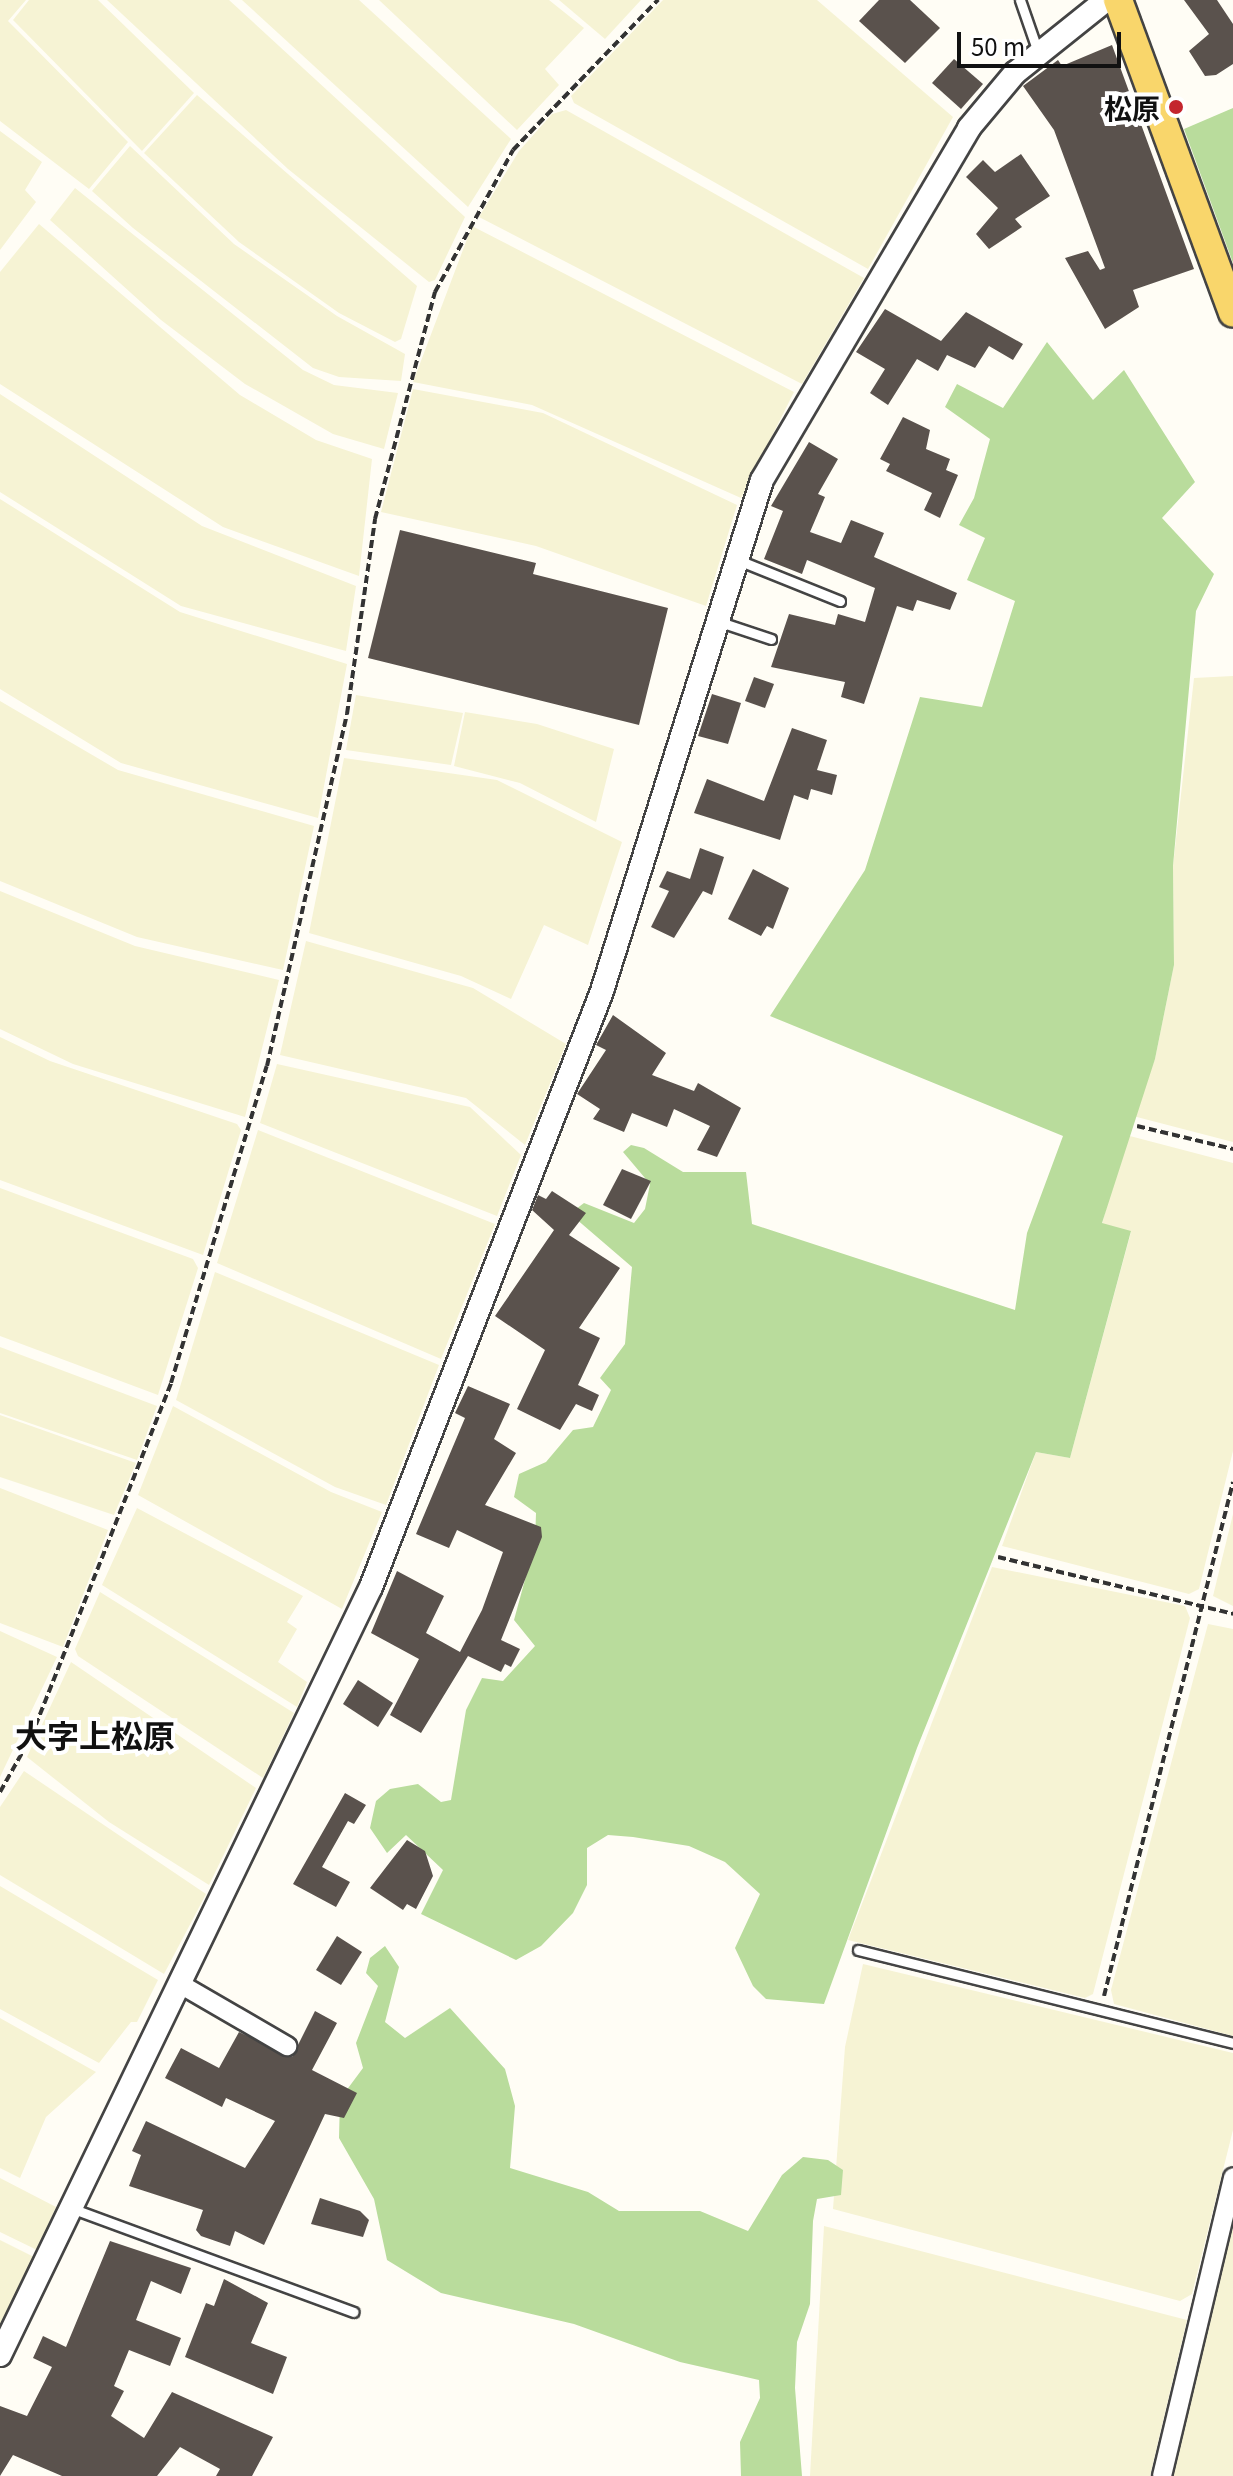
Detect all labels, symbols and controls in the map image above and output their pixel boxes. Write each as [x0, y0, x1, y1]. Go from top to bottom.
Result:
scale bar [961, 16, 1125, 66]
text: 50 m [971, 28, 1025, 63]
place label: 松原 [1104, 90, 1160, 124]
marker: 松原 [1167, 98, 1185, 116]
district label: 大字上松原 [15, 1715, 175, 1753]

